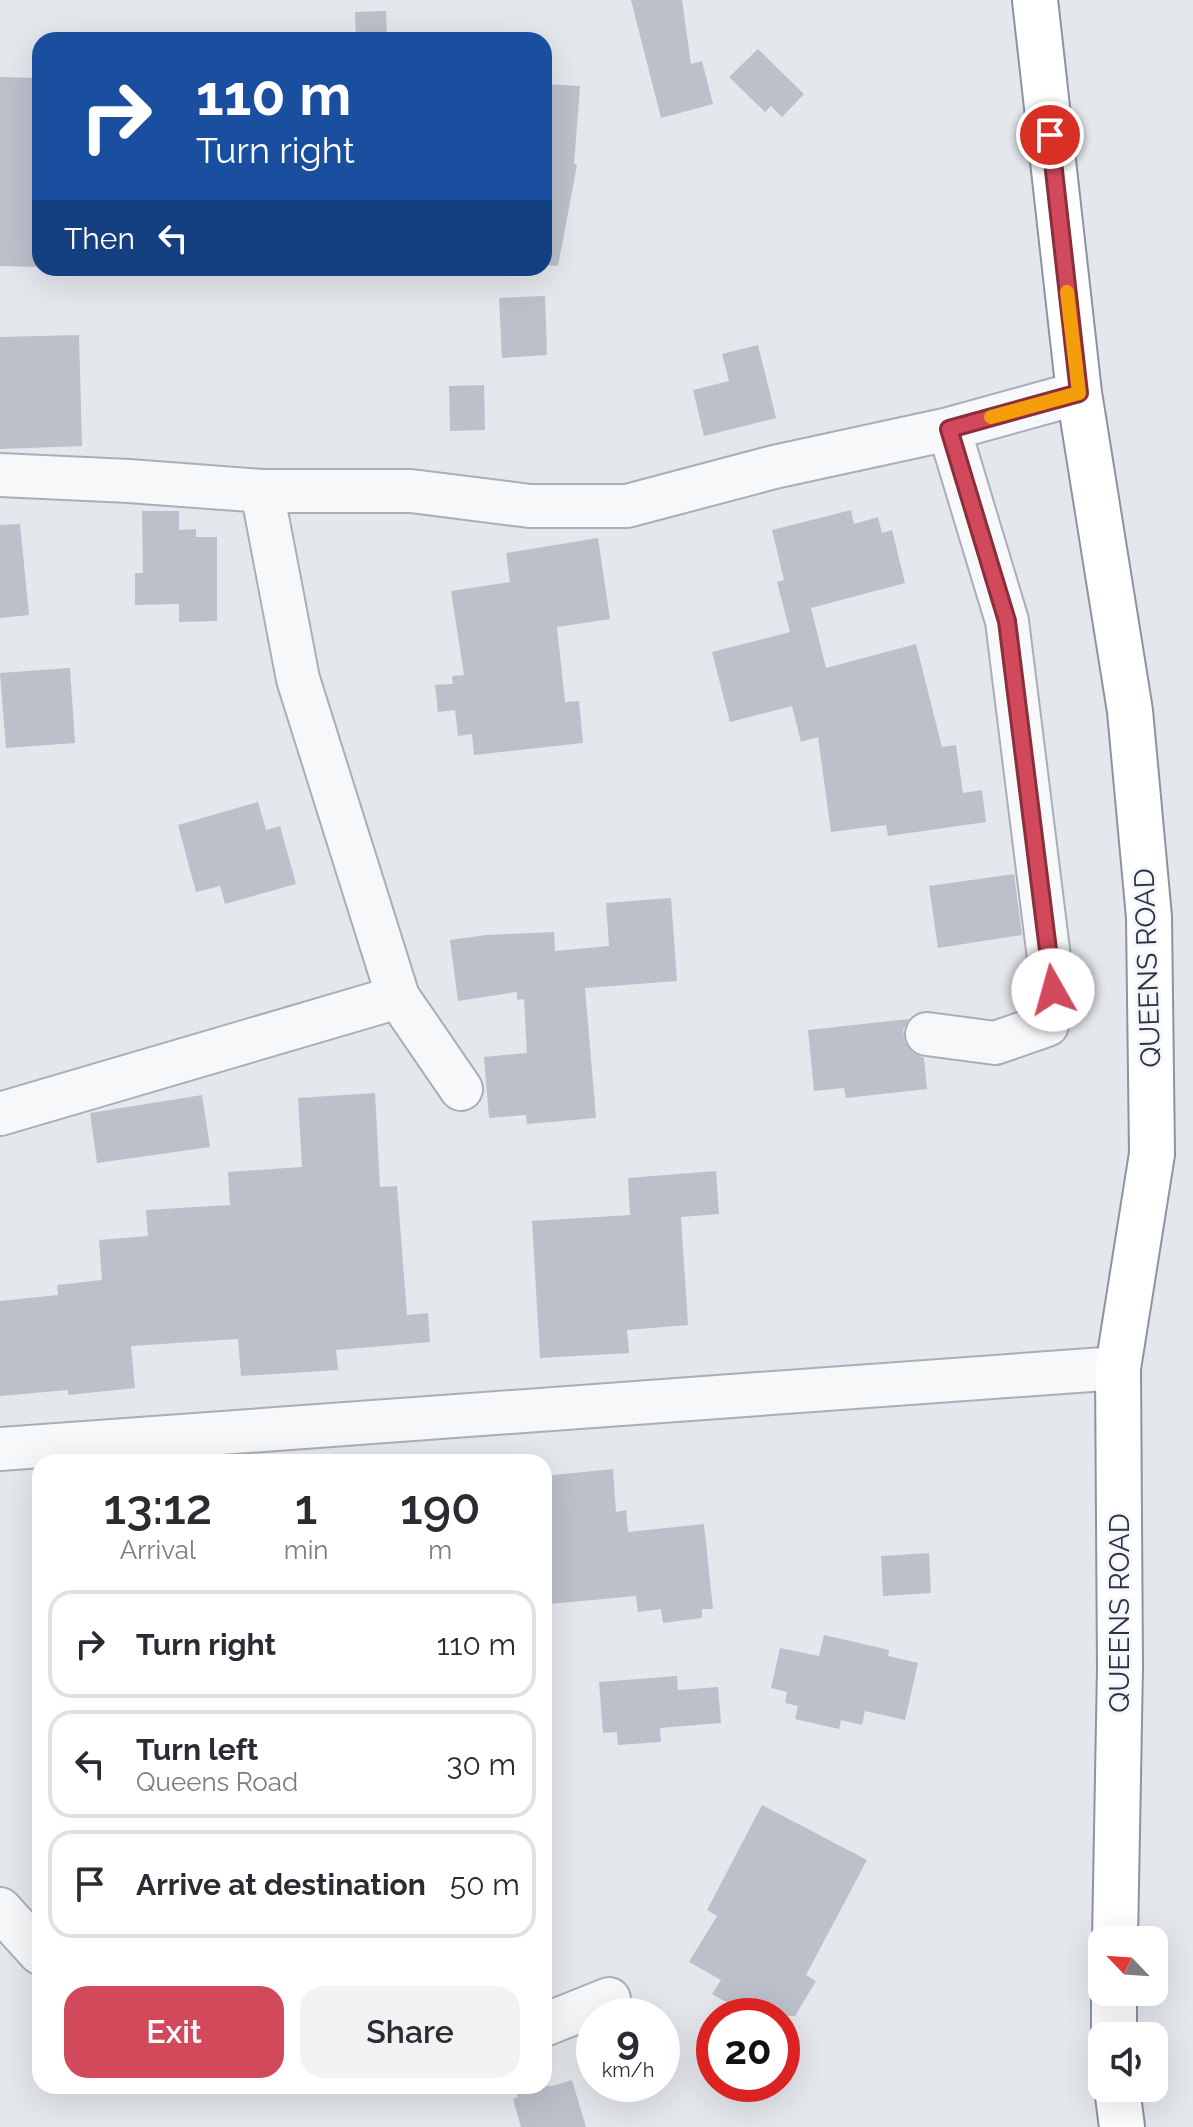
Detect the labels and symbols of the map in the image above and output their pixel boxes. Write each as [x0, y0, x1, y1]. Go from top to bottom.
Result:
pin [1016, 101, 1084, 169]
street label: QUEENS ROAD [1128, 868, 1167, 1068]
position arrow [1011, 948, 1095, 1032]
street label: QUEENS ROAD [1103, 1513, 1136, 1713]
north arrow [1088, 1926, 1168, 2006]
speed limit sign: 20 [696, 1998, 800, 2102]

